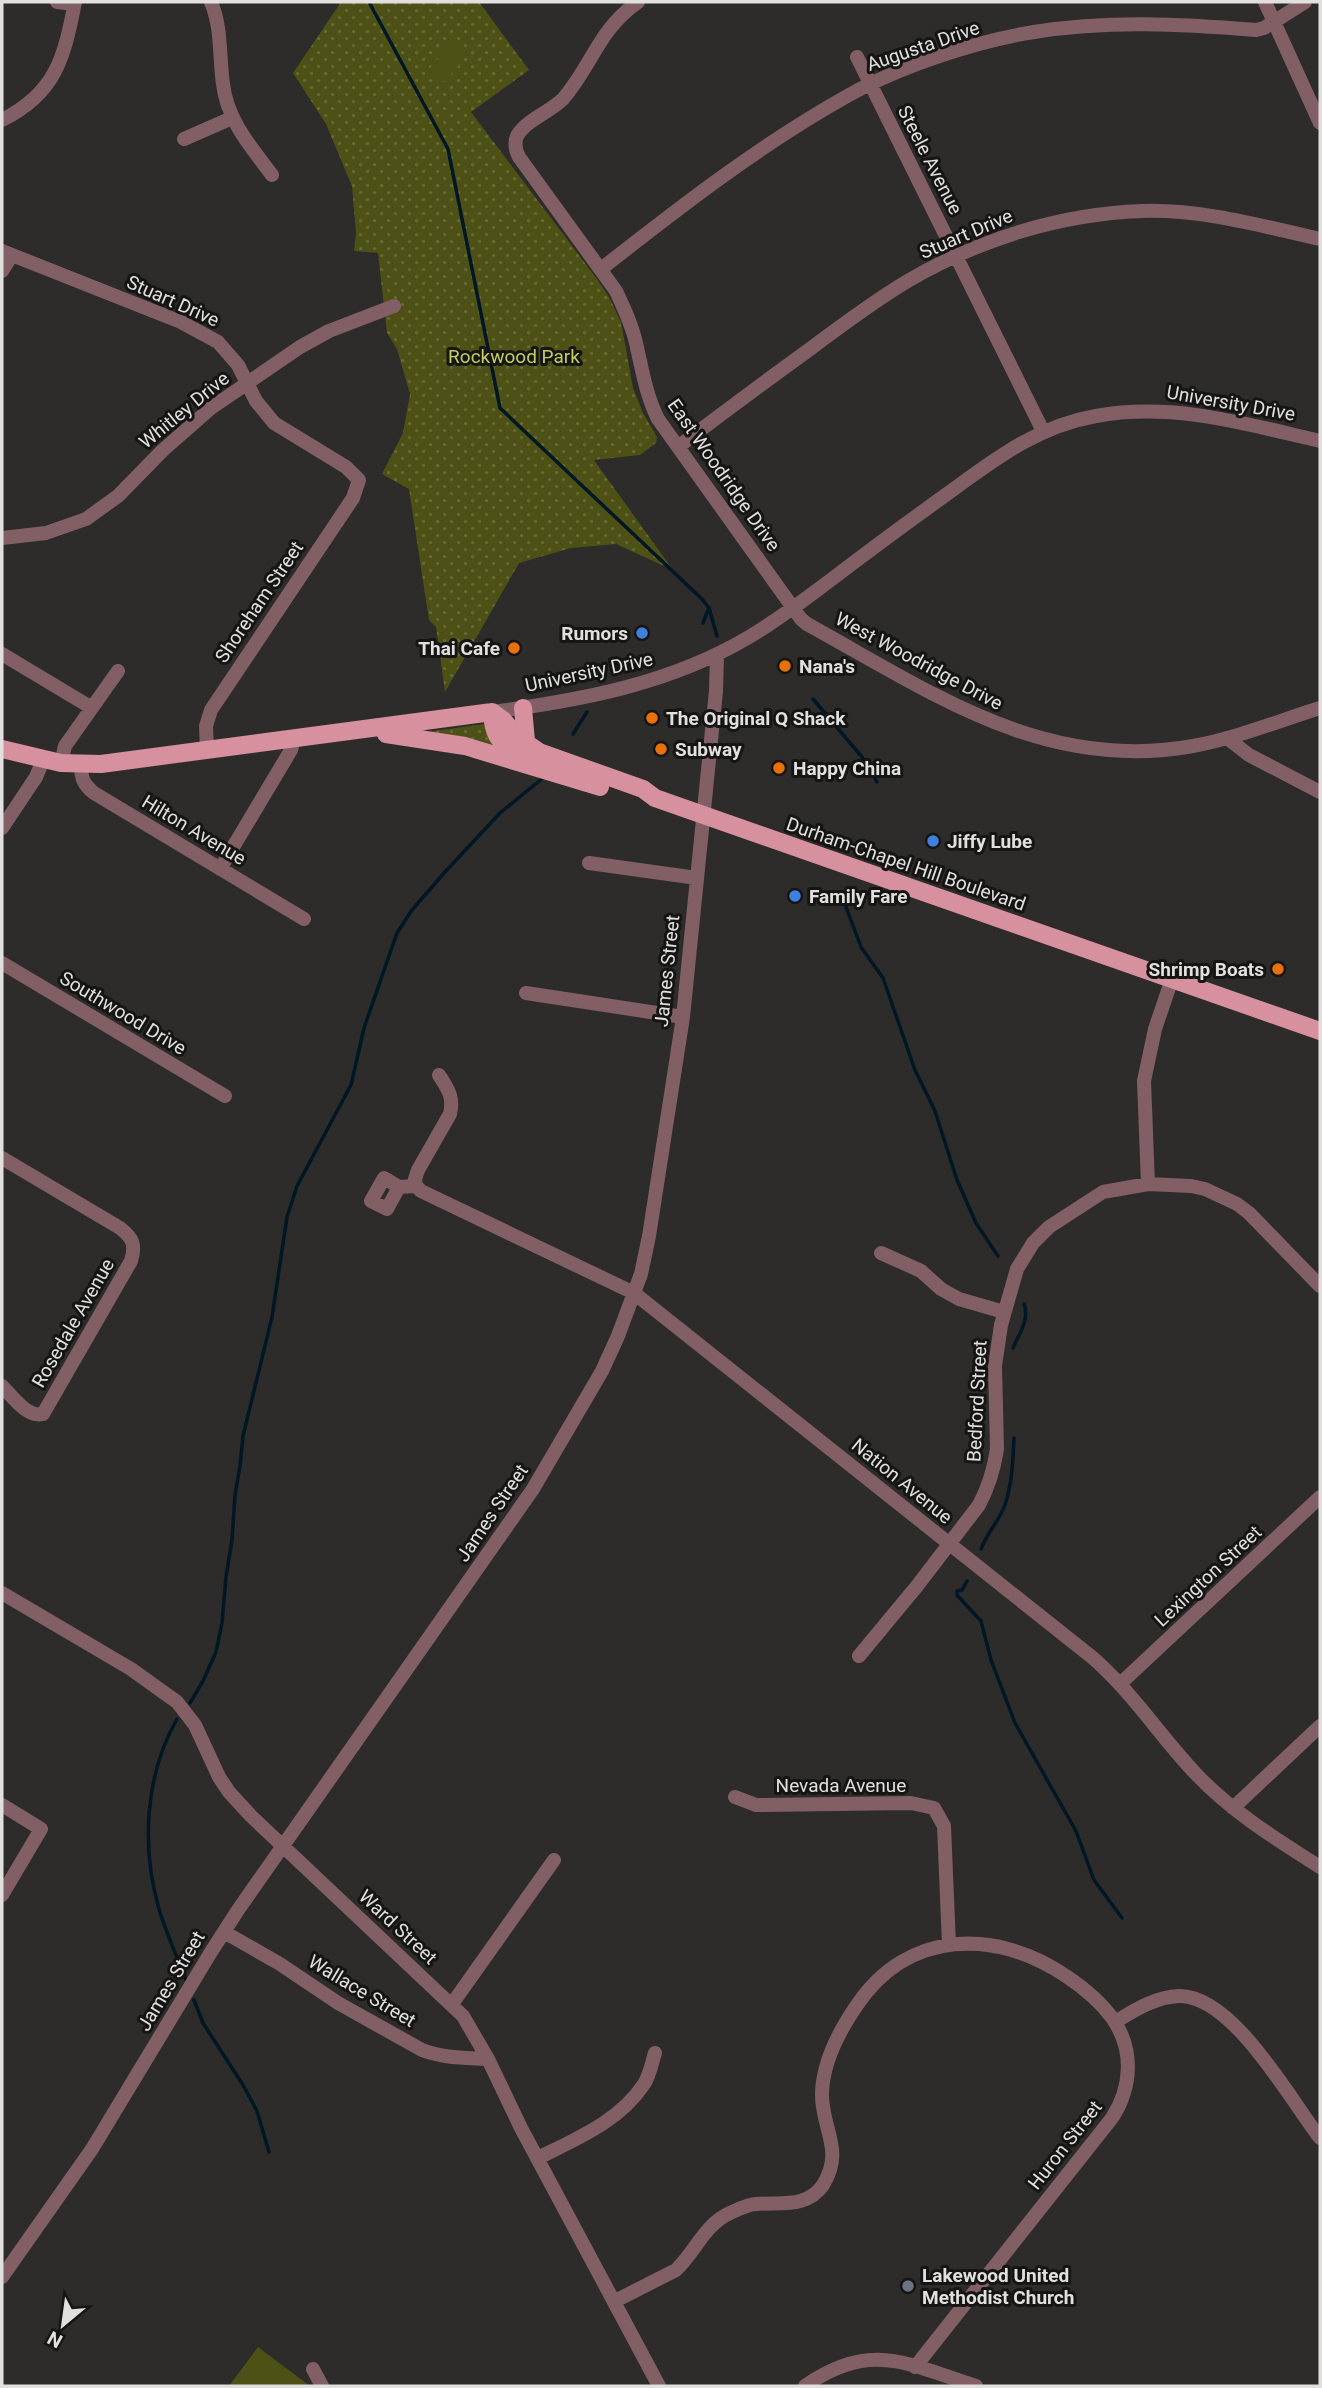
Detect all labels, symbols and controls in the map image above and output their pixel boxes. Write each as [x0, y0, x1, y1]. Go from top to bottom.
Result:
street label: Augusta Drive [864, 16, 982, 76]
street label: Steele Avenue [893, 102, 967, 218]
street label: Stuart Drive [916, 204, 1016, 264]
street label: Stuart Drive [123, 270, 223, 332]
park label: Rockwood Park [448, 345, 580, 368]
street label: Whitley Drive [134, 367, 234, 453]
street label: University Drive [1165, 380, 1297, 426]
street label: East Woodridge Drive [663, 394, 785, 556]
street label: Shoreham Street [210, 537, 308, 667]
street label: West Woodridge Drive [831, 607, 1007, 715]
place label: Rumors [561, 622, 628, 645]
marker: Rumors [634, 625, 650, 641]
place label: Thai Cafe [418, 637, 500, 660]
marker: Thai Cafe [506, 640, 522, 656]
street label: University Drive [523, 647, 655, 697]
place label: Nana's [799, 655, 855, 678]
marker: Nana's [777, 658, 793, 674]
place label: The Original Q Shack [666, 707, 846, 730]
marker: The Original Q Shack [644, 710, 660, 726]
place label: Subway [675, 738, 742, 761]
marker: Subway [653, 741, 669, 757]
place label: Happy China [793, 757, 901, 780]
marker: Happy China [771, 760, 787, 776]
street label: Hilton Avenue [138, 790, 250, 870]
street label: Durham-Chapel Hill Boulevard [783, 812, 1029, 916]
place label: Jiffy Lube [947, 830, 1032, 853]
marker: Jiffy Lube [925, 833, 941, 849]
place label: Family Fare [809, 885, 907, 908]
marker: Family Fare [787, 888, 803, 904]
street label: James Street [650, 914, 684, 1028]
place label: Shrimp Boats [1149, 958, 1264, 981]
marker: Shrimp Boats [1270, 961, 1286, 977]
street label: Southwood Drive [56, 966, 190, 1060]
street label: Rosedale Avenue [27, 1254, 119, 1392]
street label: Bedford Street [962, 1340, 992, 1462]
street label: Nation Avenue [847, 1433, 957, 1529]
street label: James Street [451, 1460, 533, 1566]
street label: Lexington Street [1150, 1521, 1266, 1631]
street label: Nevada Avenue [776, 1774, 906, 1797]
street label: Ward Street [354, 1885, 442, 1969]
street label: James Street [132, 1927, 210, 2035]
street label: Wallace Street [304, 1950, 420, 2032]
street label: Huron Street [1023, 2096, 1107, 2194]
place label: Lakewood United Methodist Church [922, 2264, 1074, 2309]
marker: Lakewood United Methodist Church [900, 2278, 916, 2294]
north arrow [28, 2290, 98, 2360]
text: N [44, 2326, 66, 2353]

